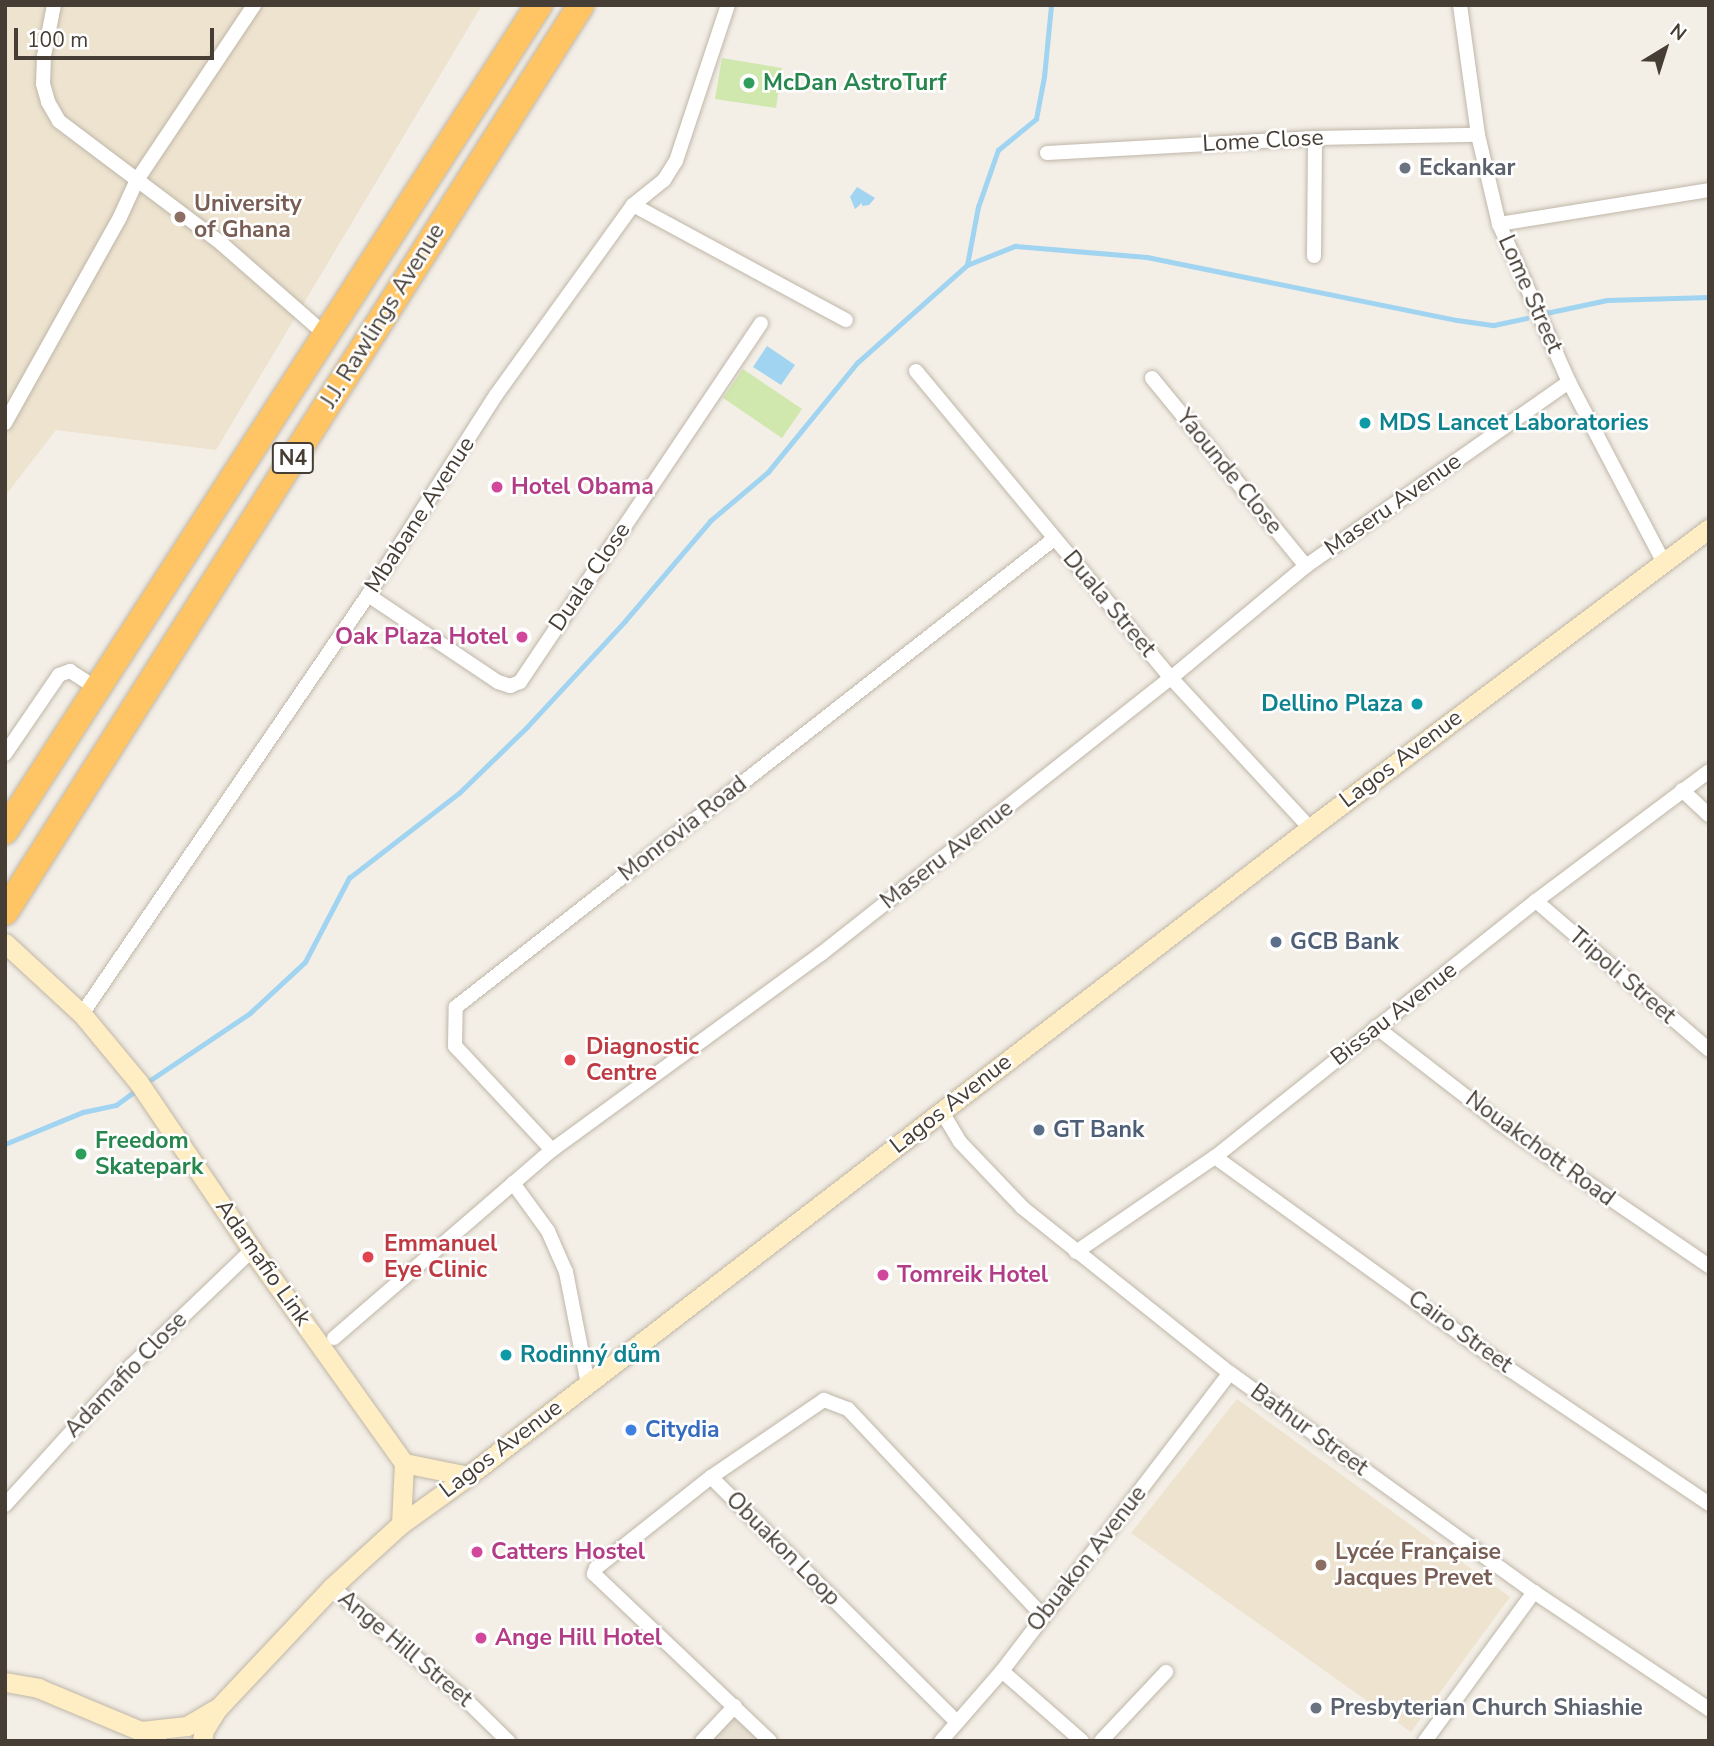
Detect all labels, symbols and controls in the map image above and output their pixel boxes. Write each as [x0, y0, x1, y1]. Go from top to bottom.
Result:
scale bar [18, 14, 217, 58]
north arrow [1630, 14, 1700, 84]
text: N [1664, 18, 1692, 47]
text: 100 m [27, 26, 88, 54]
place label: McDan AstroTurf [763, 69, 946, 97]
marker: McDan AstroTurf [741, 75, 757, 91]
street label: Lome Close [1202, 124, 1324, 158]
place label: Eckankar [1419, 154, 1516, 182]
marker: Eckankar [1397, 160, 1413, 176]
place label: University of Ghana [194, 190, 302, 244]
marker: University of Ghana [172, 209, 188, 225]
street label: J.J. Rawlings Avenue [315, 219, 451, 413]
street label: Lome Street [1492, 231, 1568, 357]
street label: Yaounde Close [1170, 404, 1288, 540]
place label: MDS Lancet Laboratories [1379, 409, 1649, 437]
marker: MDS Lancet Laboratories [1357, 415, 1373, 431]
street label: Mbabane Avenue [359, 432, 481, 598]
road number: N4 [270, 440, 316, 476]
street label: Maseru Avenue [1319, 448, 1467, 562]
place label: Hotel Obama [511, 473, 654, 501]
marker: Hotel Obama [489, 479, 505, 495]
street label: Duala Close [544, 517, 636, 637]
street label: Duala Street [1057, 545, 1161, 663]
place label: Oak Plaza Hotel [335, 623, 508, 651]
marker: Oak Plaza Hotel [514, 629, 530, 645]
place label: Dellino Plaza [1261, 690, 1403, 718]
marker: Dellino Plaza [1409, 696, 1425, 712]
street label: Lagos Avenue [1334, 704, 1468, 814]
street label: Monrovia Road [613, 770, 753, 888]
street label: Maseru Avenue [875, 795, 1019, 915]
street label: Tripoli Street [1563, 922, 1681, 1030]
place label: GCB Bank [1290, 928, 1399, 956]
marker: GCB Bank [1268, 934, 1284, 950]
street label: Bissau Avenue [1326, 956, 1462, 1072]
place label: Diagnostic Centre [586, 1033, 699, 1087]
street label: Lagos Avenue [885, 1048, 1017, 1160]
marker: Diagnostic Centre [560, 1050, 580, 1070]
street label: Nouakchott Road [1460, 1086, 1620, 1212]
place label: GT Bank [1053, 1116, 1144, 1144]
marker: GT Bank [1031, 1122, 1047, 1138]
place label: Freedom Skatepark [95, 1127, 203, 1181]
marker: Freedom Skatepark [73, 1146, 89, 1162]
street label: Adamafio Link [209, 1194, 317, 1332]
place label: Emmanuel Eye Clinic [384, 1230, 497, 1284]
marker: Emmanuel Eye Clinic [358, 1247, 378, 1267]
place label: Tomreik Hotel [897, 1261, 1048, 1289]
marker: Tomreik Hotel [875, 1267, 891, 1283]
street label: Cairo Street [1402, 1285, 1518, 1379]
street label: Adamafio Close [59, 1306, 193, 1444]
place label: Rodinný dům [520, 1341, 661, 1369]
marker: Rodinný dům [498, 1347, 514, 1363]
street label: Bathur Street [1245, 1378, 1373, 1482]
street label: Lagos Avenue [434, 1394, 568, 1504]
place label: Citydia [645, 1416, 720, 1444]
marker: Citydia [623, 1422, 639, 1438]
street label: Obuakon Avenue [1022, 1481, 1152, 1637]
street label: Obuakon Loop [720, 1486, 846, 1612]
place label: Catters Hostel [491, 1538, 645, 1566]
place label: Lycée Française Jacques Prevet [1335, 1538, 1501, 1592]
marker: Catters Hostel [469, 1544, 485, 1560]
marker: Lycée Française Jacques Prevet [1313, 1557, 1329, 1573]
street label: Ange Hill Street [332, 1585, 478, 1713]
place label: Ange Hill Hotel [495, 1624, 662, 1652]
marker: Ange Hill Hotel [473, 1630, 489, 1646]
place label: Presbyterian Church Shiashie [1330, 1694, 1643, 1722]
marker: Presbyterian Church Shiashie [1308, 1700, 1324, 1716]

